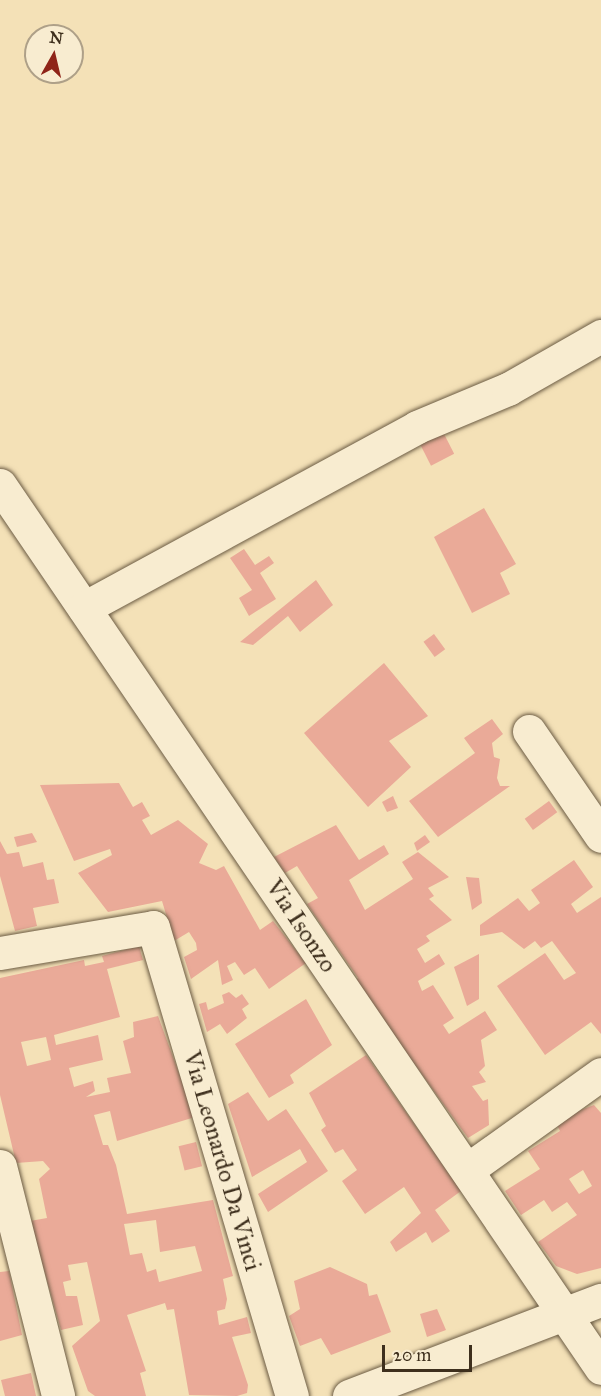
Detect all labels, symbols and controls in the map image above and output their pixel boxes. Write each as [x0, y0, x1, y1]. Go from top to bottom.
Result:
north arrow [24, 24, 84, 84]
text: N [48, 27, 64, 48]
street label: Via Isonzo [259, 874, 343, 978]
street label: Via Leonardo Da Vinci [177, 1048, 267, 1274]
scale bar [385, 1333, 475, 1371]
text: 20 m [393, 1344, 431, 1366]

